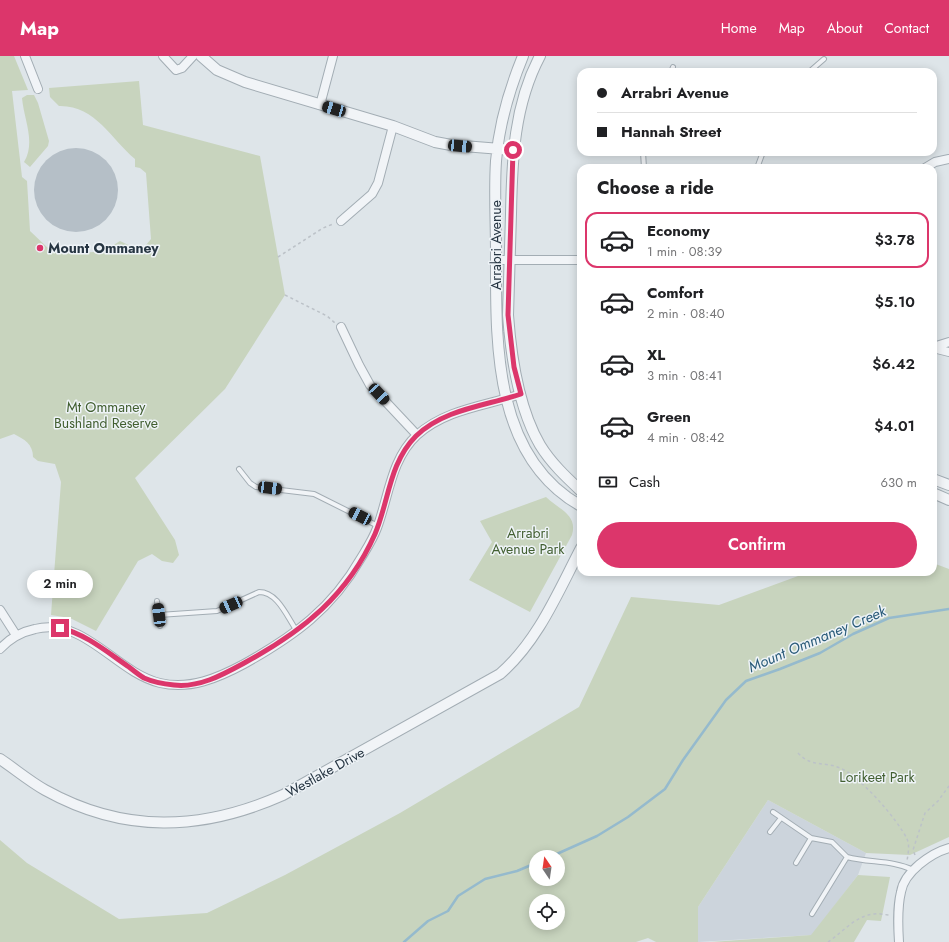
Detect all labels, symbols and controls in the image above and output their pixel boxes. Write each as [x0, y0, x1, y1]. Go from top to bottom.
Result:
text: Map [20, 15, 59, 42]
text: Home [721, 18, 757, 38]
text: Map [779, 18, 805, 38]
text: About [827, 18, 862, 38]
text: Contact [884, 18, 929, 38]
text: Arrabri Avenue [621, 82, 729, 104]
car [321, 100, 347, 118]
text: Hannah Street [621, 121, 721, 143]
car [448, 139, 472, 153]
route start [504, 141, 522, 159]
text: Choose a ride [597, 175, 714, 201]
street label: Arrabri Avenue [486, 200, 506, 290]
text: Economy [647, 220, 710, 242]
icon: car [599, 222, 635, 258]
text: $3.78 [875, 229, 915, 251]
place label: Mount Ommaney [48, 238, 159, 258]
text: 1 min · 08:39 [647, 242, 722, 261]
marker: Mount Ommaney [35, 243, 45, 253]
text: Comfort [647, 282, 704, 304]
icon: car [599, 284, 635, 320]
text: $5.10 [875, 291, 915, 313]
text: 2 min · 08:40 [647, 304, 725, 323]
text: XL [647, 344, 665, 366]
icon: car [599, 346, 635, 382]
text: $6.42 [872, 353, 915, 375]
text: 3 min · 08:41 [647, 366, 722, 385]
car [366, 381, 392, 407]
park label: Mt Ommaney Bushland Reserve [54, 397, 158, 433]
text: Green [647, 406, 691, 428]
icon: car [599, 408, 635, 444]
text: $4.01 [874, 415, 915, 437]
text: 4 min · 08:42 [647, 428, 724, 447]
icon: cash [597, 471, 619, 493]
text: Cash [629, 471, 660, 493]
text: 630 m [881, 473, 917, 492]
car [257, 481, 283, 495]
car [347, 505, 373, 527]
button: Confirm [597, 522, 917, 568]
park label: Arrabri Avenue Park [492, 523, 565, 559]
callout: 2 min [27, 570, 93, 598]
text: 2 min [43, 574, 77, 593]
car [218, 595, 244, 615]
water label: Mount Ommaney Creek [745, 600, 890, 678]
car [152, 602, 166, 628]
route end [51, 619, 69, 637]
street label: Westlake Drive [282, 742, 368, 802]
park label: Lorikeet Park [839, 767, 915, 787]
north arrow [529, 850, 565, 886]
map controls [529, 850, 565, 930]
button: locate [529, 894, 565, 930]

